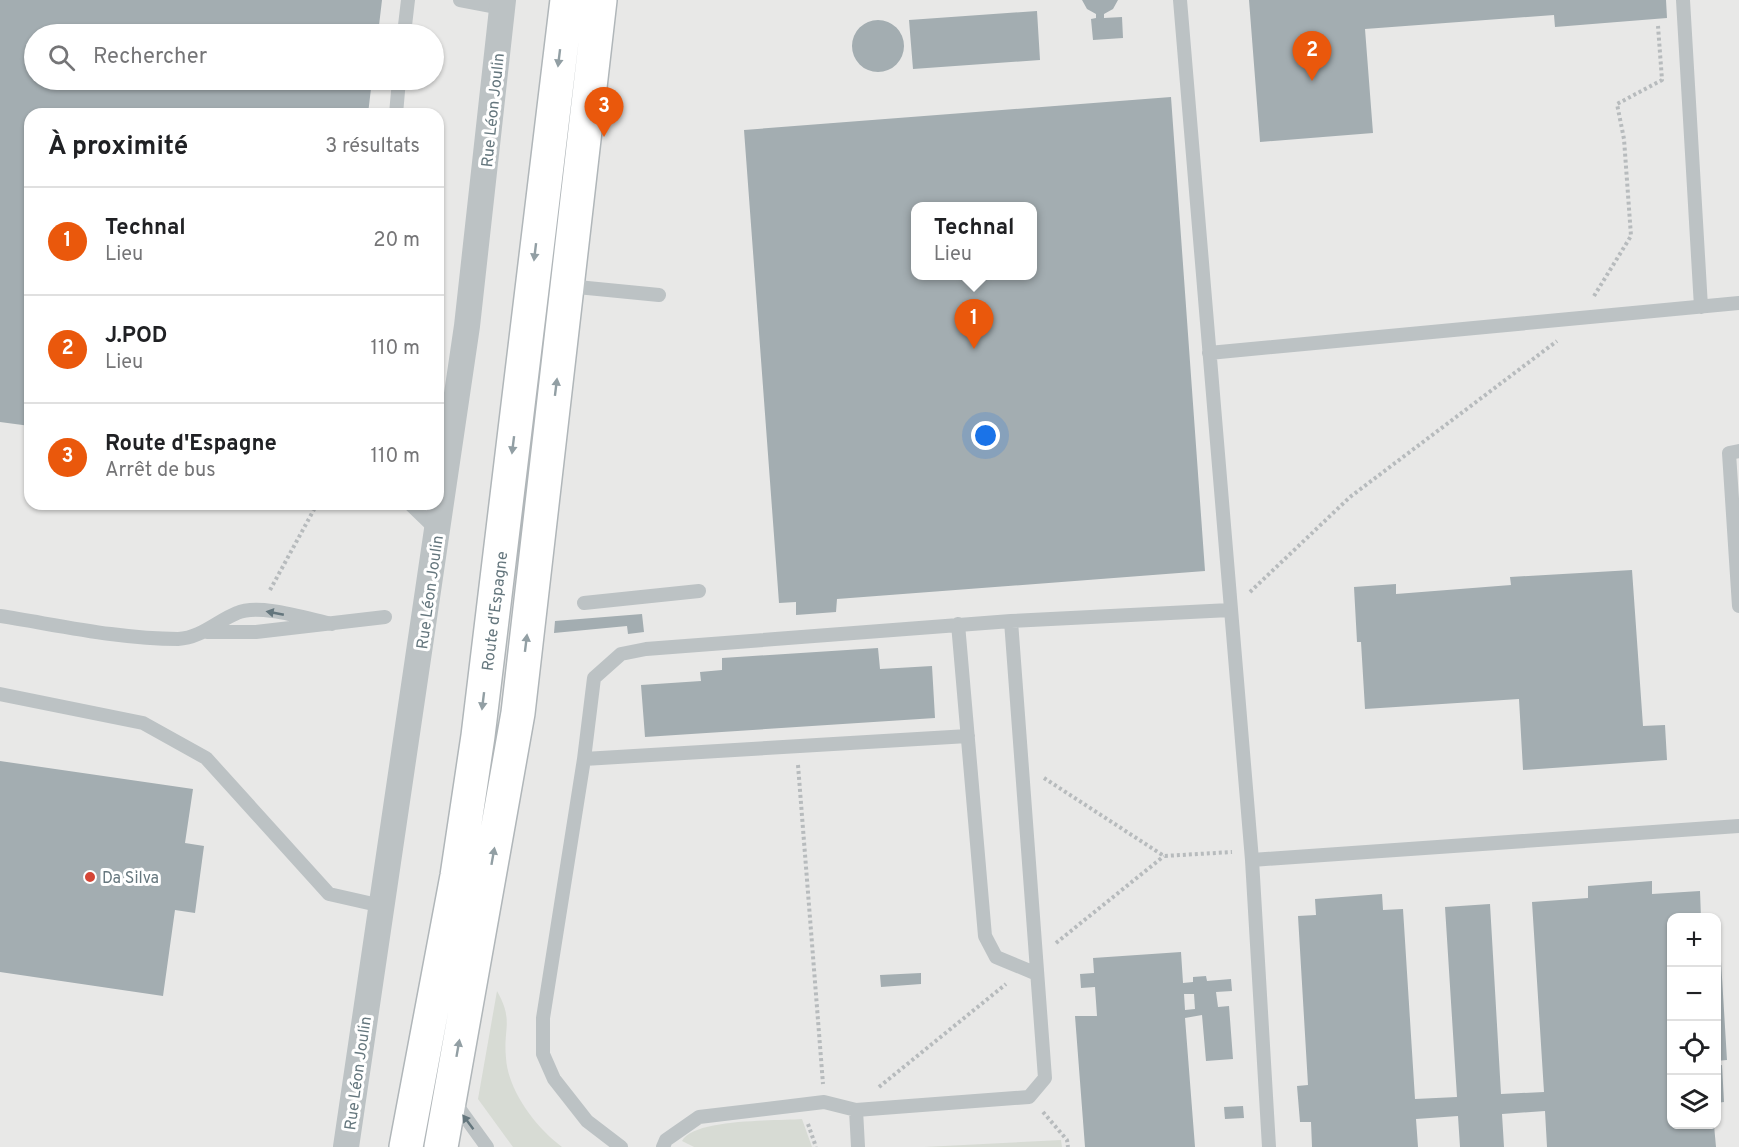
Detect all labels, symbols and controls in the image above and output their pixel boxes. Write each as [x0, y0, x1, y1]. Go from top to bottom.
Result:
search box [24, 24, 444, 90]
pin: 2 [1292, 32, 1332, 81]
icon: search [45, 41, 78, 74]
text: Rechercher [93, 44, 207, 71]
one-way arrow [555, 49, 564, 68]
street label: Rue Léon Joulin [478, 52, 510, 168]
pin: 3 [584, 88, 624, 137]
text: À proximité [48, 131, 188, 164]
text: 3 résultats [325, 134, 420, 160]
popup [911, 202, 1037, 280]
text: Technal [105, 215, 186, 242]
text: Technal [934, 215, 1014, 242]
text: 1 [64, 228, 72, 254]
text: 20 m [373, 228, 420, 254]
text: Lieu [105, 242, 143, 268]
one-way arrow [531, 242, 540, 261]
text: Lieu [934, 242, 972, 268]
pin: 1 [954, 300, 994, 349]
text: J.POD [105, 323, 167, 350]
text: 2 [61, 336, 74, 362]
text: 110 m [371, 336, 420, 362]
text: Lieu [105, 350, 143, 376]
one-way arrow [551, 377, 561, 396]
your location [971, 421, 1000, 450]
text: Route d'Espagne [105, 431, 277, 458]
one-way arrow [508, 436, 518, 455]
text: 3 [62, 444, 74, 470]
text: 110 m [371, 444, 420, 470]
text: Arrêt de bus [105, 458, 216, 484]
street label: Rue Léon Joulin [413, 534, 449, 651]
street label: Route d'Espagne [479, 550, 513, 672]
one-way arrow [265, 608, 284, 617]
one-way arrow [521, 633, 531, 652]
one-way arrow [478, 692, 487, 711]
one-way arrow [488, 846, 497, 865]
place label: Da Silva [102, 869, 159, 889]
marker: Da Silva [83, 870, 97, 884]
map controls [1667, 913, 1721, 1129]
button: + [1667, 913, 1721, 967]
button: − [1667, 967, 1721, 1021]
street label: Rue Léon Joulin [341, 1015, 377, 1132]
button: locate [1667, 1021, 1721, 1075]
one-way arrow [454, 1038, 463, 1057]
button: layers [1667, 1075, 1721, 1129]
one-way arrow [462, 1114, 474, 1130]

